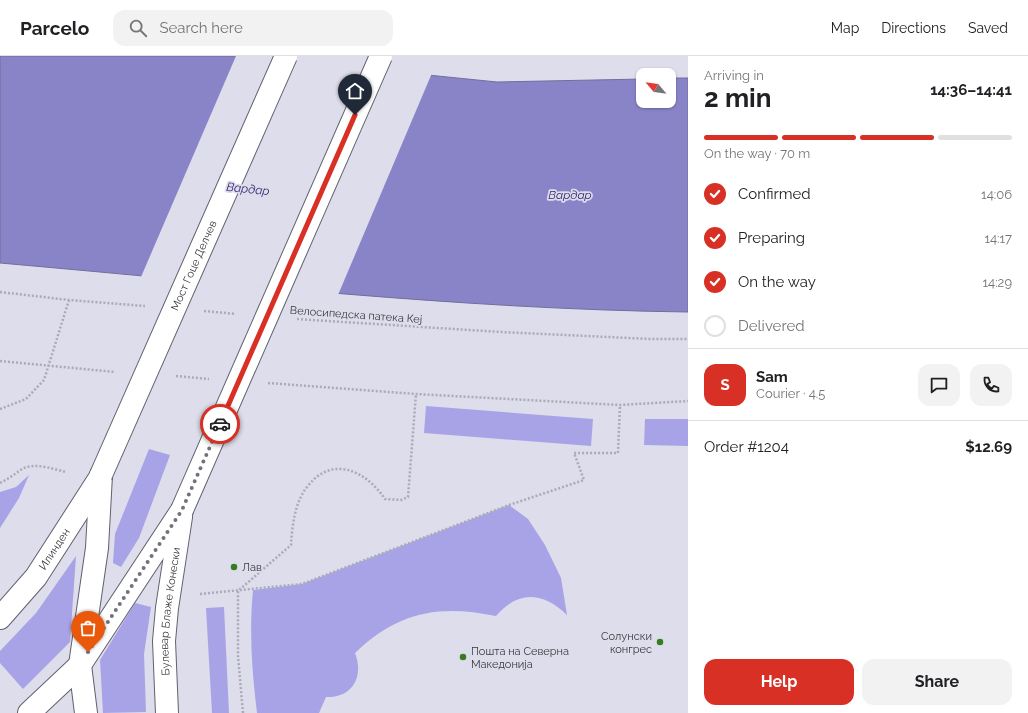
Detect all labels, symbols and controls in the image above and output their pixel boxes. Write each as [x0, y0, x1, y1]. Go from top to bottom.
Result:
search box [113, 10, 393, 46]
text: Parcelo [20, 17, 89, 39]
icon: search [127, 17, 149, 39]
text: Search here [159, 19, 243, 37]
text: Map [831, 20, 859, 36]
text: Directions [881, 20, 946, 36]
text: Saved [968, 20, 1008, 36]
north arrow [636, 68, 676, 108]
map controls [636, 68, 676, 108]
text: Arriving in [704, 68, 764, 83]
pin [338, 74, 372, 115]
icon: home [344, 80, 366, 102]
text: 14:36–14:41 [930, 81, 1012, 99]
text: 2 min [704, 83, 771, 113]
text: On the way · 70 m [704, 146, 810, 161]
water label: Вардар [226, 180, 270, 198]
icon: check [704, 183, 726, 205]
text: Confirmed [738, 185, 811, 203]
text: 14:06 [981, 187, 1012, 202]
water label: Вардар [548, 188, 592, 202]
street label: Мост Гоце Делчев [168, 218, 219, 313]
icon: check [704, 227, 726, 249]
text: Preparing [738, 229, 805, 247]
text: 14:17 [984, 231, 1012, 246]
icon: check [704, 271, 726, 293]
text: On the way [738, 273, 816, 291]
text: 14:29 [983, 275, 1012, 290]
street label: Велосипедска патека Кеј [289, 304, 423, 326]
text: Delivered [738, 317, 805, 335]
button: chat [918, 364, 960, 406]
button: phone [970, 364, 1012, 406]
text: Sam [756, 368, 788, 386]
text: S [720, 376, 730, 394]
text: Courier · 4.5 [756, 386, 825, 401]
courier [200, 404, 240, 444]
icon: car [209, 413, 231, 435]
text: Order #1204 [704, 438, 789, 456]
text: $12.69 [965, 438, 1012, 456]
street label: Илинден [36, 526, 72, 572]
street label: Булевар Блаже Конески [157, 546, 183, 676]
place label: Лав [242, 561, 262, 574]
marker: Лав [229, 562, 239, 572]
pin [71, 611, 105, 652]
icon: bag [77, 617, 99, 639]
place label: Солунски конгрес [601, 630, 652, 656]
marker: Солунски конгрес [655, 637, 665, 647]
place label: Пошта на Северна Македонија [471, 645, 569, 671]
marker: Пошта на Северна Македонија [458, 652, 468, 662]
button: Help [704, 659, 854, 705]
button: Share [862, 659, 1012, 705]

